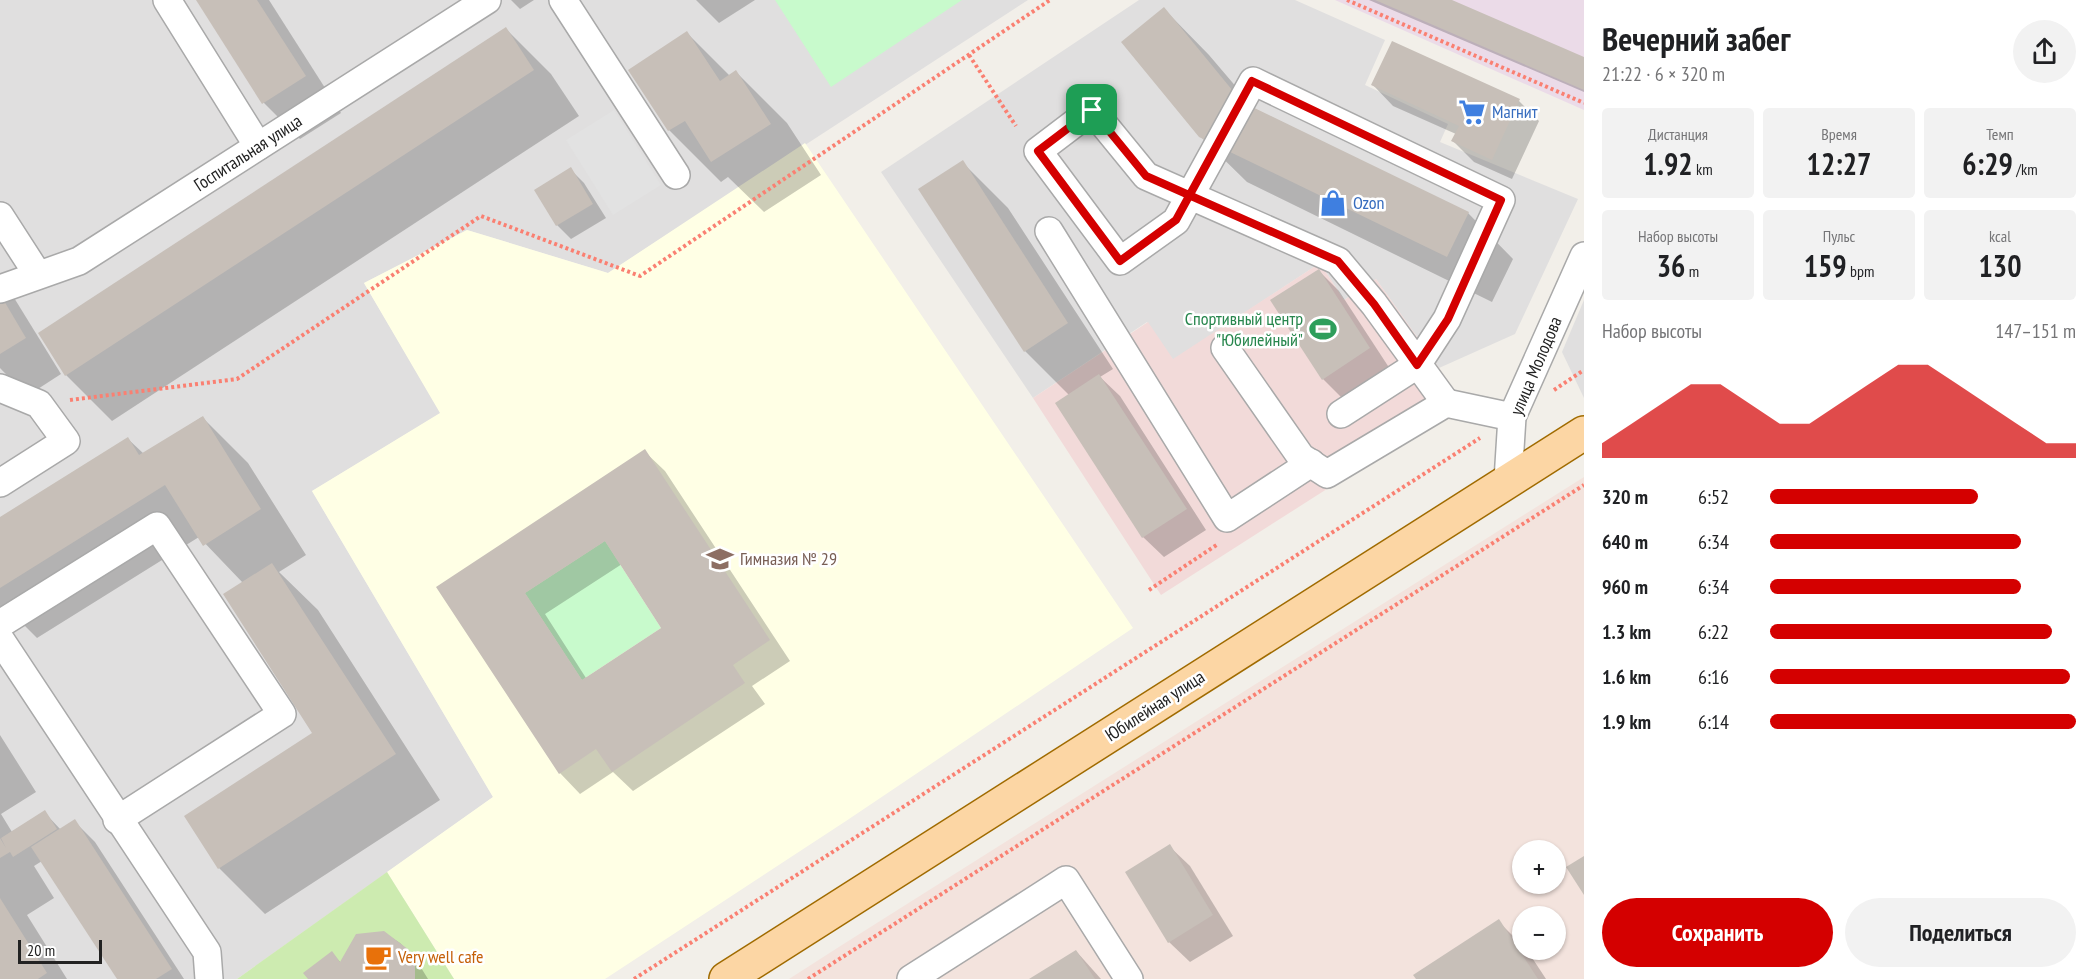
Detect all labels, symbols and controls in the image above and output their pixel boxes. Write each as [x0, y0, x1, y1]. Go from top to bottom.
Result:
text: Вечерний забег [1602, 17, 1790, 60]
button: share [2013, 20, 2076, 83]
text: 21:22 · 6 × 320 m [1602, 61, 1725, 87]
pin [1066, 84, 1117, 135]
icon: arrive [1075, 93, 1108, 126]
supermarket icon: Магнит [1457, 97, 1487, 127]
place label: Магнит [1492, 100, 1538, 123]
street label: Госпитальная улица [189, 109, 306, 196]
text: Дистанция [1648, 124, 1708, 144]
text: Время [1821, 124, 1857, 144]
text: Темп [1986, 124, 2014, 144]
text: 1.92 [1643, 144, 1693, 183]
text: 12:27 [1807, 144, 1871, 183]
text: 6:29 [1962, 144, 2013, 183]
text: km [1693, 159, 1713, 179]
text: /km [2013, 159, 2038, 179]
shop icon: Ozon [1318, 188, 1348, 218]
place label: Ozon [1353, 191, 1385, 214]
text: Набор высоты [1638, 226, 1718, 246]
text: Пульс [1823, 226, 1855, 246]
text: kcal [1989, 226, 2011, 246]
text: 36 [1657, 246, 1685, 285]
text: 159 [1804, 246, 1847, 285]
text: 130 [1978, 246, 2022, 285]
text: m [1685, 261, 1699, 281]
text: bpm [1847, 261, 1874, 281]
place label: Спортивный центр "Юбилейный" [1185, 307, 1303, 351]
street label: улица Молодова [1504, 313, 1567, 419]
sports icon: Спортивный центр "Юбилейный" [1308, 314, 1338, 344]
text: Набор высоты [1602, 318, 1702, 344]
text: 147–151 m [1995, 318, 2076, 344]
text: 320 m [1602, 484, 1648, 510]
text: 6:52 [1698, 484, 1729, 510]
text: 640 m [1602, 529, 1648, 555]
text: 6:34 [1698, 529, 1729, 555]
school or university icon: Гимназия № 29 [705, 544, 735, 574]
place label: Гимназия № 29 [740, 547, 837, 570]
text: 960 m [1602, 574, 1648, 600]
text: 6:34 [1698, 574, 1729, 600]
text: 1.3 km [1602, 619, 1651, 645]
text: 6:22 [1698, 619, 1729, 645]
text: 1.6 km [1602, 664, 1651, 690]
text: 6:16 [1698, 664, 1729, 690]
street label: Юбилейная улица [1101, 665, 1209, 746]
text: 1.9 km [1602, 709, 1651, 735]
text: 6:14 [1698, 709, 1729, 735]
map controls [1512, 840, 1566, 960]
button: + [1512, 840, 1566, 894]
button: Сохранить [1602, 898, 1833, 967]
button: Поделиться [1845, 898, 2076, 967]
button: − [1512, 906, 1566, 960]
scale bar [18, 937, 102, 964]
text: 20 m [27, 940, 55, 960]
cafe icon: Very well cafe [363, 942, 393, 972]
place label: Very well cafe [397, 945, 484, 968]

